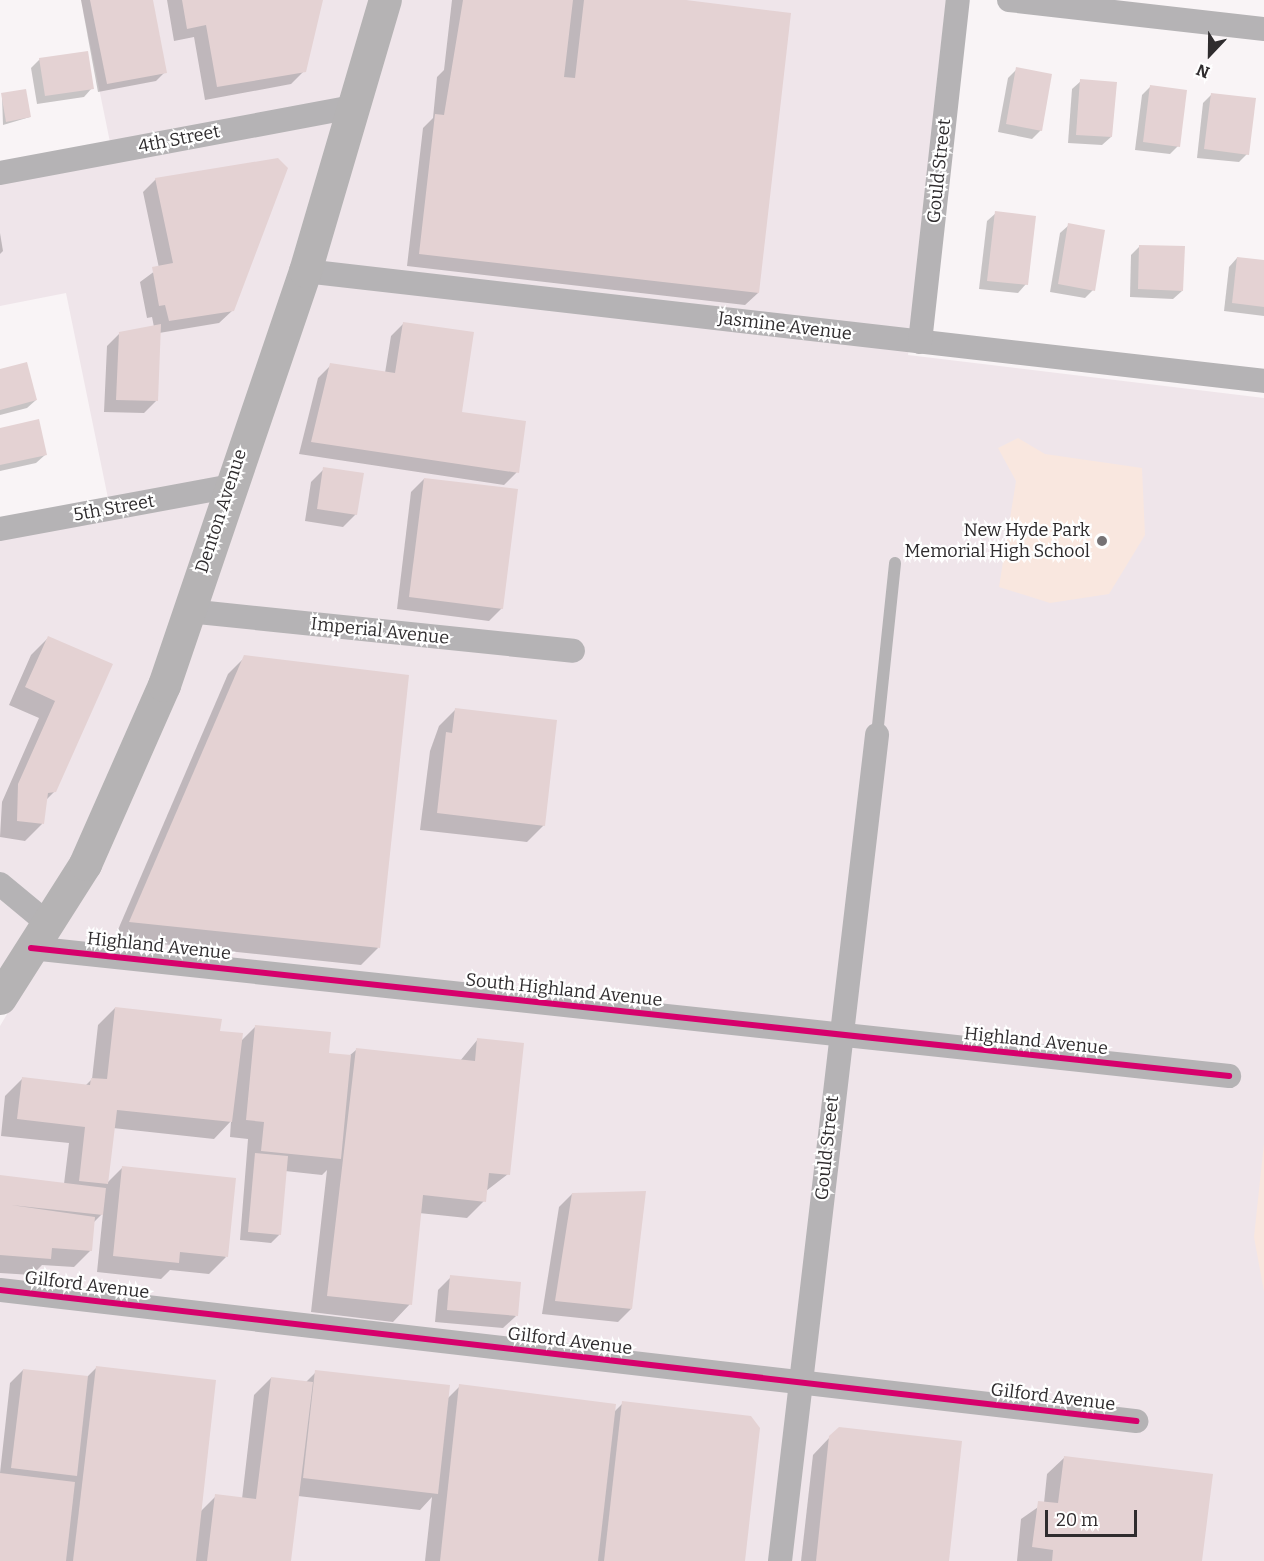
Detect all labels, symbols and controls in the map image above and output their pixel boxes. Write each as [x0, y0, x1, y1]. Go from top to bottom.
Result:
north arrow [1180, 24, 1240, 84]
text: N [1194, 60, 1212, 82]
street label: Gould Street [923, 118, 955, 224]
street label: 4th Street [136, 121, 222, 157]
street label: Jasmine Avenue [717, 307, 853, 345]
street label: Denton Avenue [191, 446, 251, 576]
street label: 5th Street [72, 490, 156, 526]
place label: New Hyde Park Memorial High School [905, 520, 1090, 562]
marker: New Hyde Park Memorial High School [1095, 534, 1109, 548]
street label: Imperial Avenue [310, 613, 450, 649]
street label: Highland Avenue [86, 928, 232, 964]
street label: South Highland Avenue [465, 969, 663, 1011]
street label: Highland Avenue [963, 1023, 1109, 1059]
street label: Gould Street [811, 1095, 843, 1201]
street label: Gilford Avenue [23, 1267, 151, 1303]
street label: Gilford Avenue [506, 1323, 634, 1359]
street label: Gilford Avenue [989, 1379, 1117, 1415]
scale bar [1048, 1498, 1140, 1536]
text: 20 m [1056, 1509, 1098, 1531]

